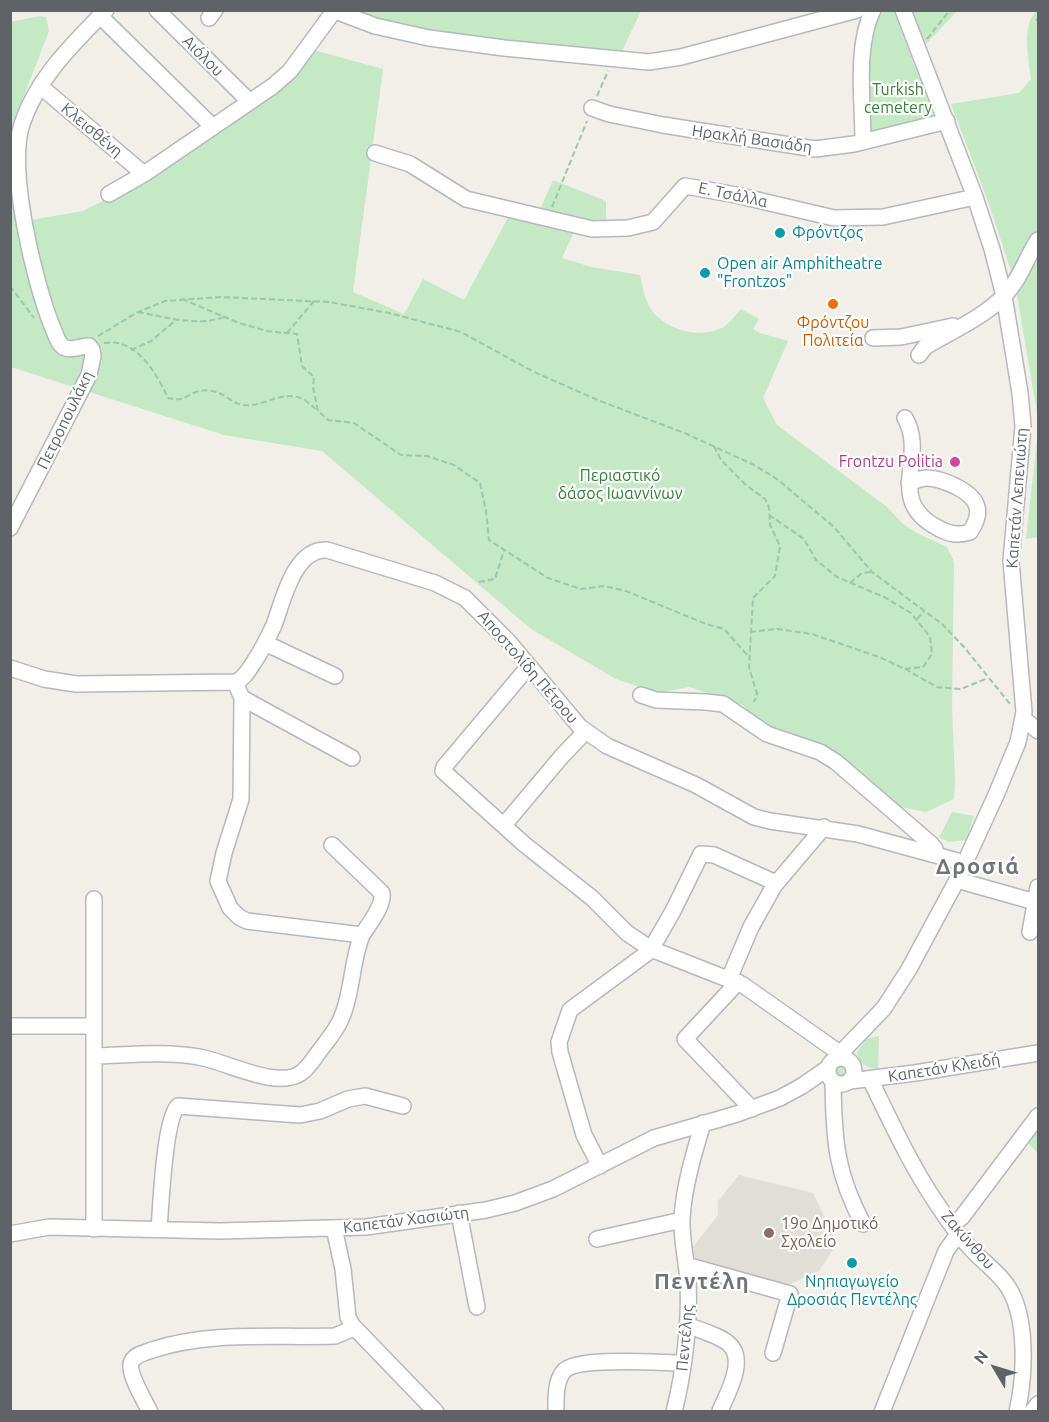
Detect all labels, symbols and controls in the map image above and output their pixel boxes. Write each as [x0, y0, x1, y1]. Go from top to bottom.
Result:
street label: Αιόλου [178, 31, 228, 81]
park label: Turkish cemetery [864, 80, 932, 118]
street label: Κλεισθένη [57, 99, 127, 161]
street label: Ηρακλή Βασιάδη [691, 121, 813, 157]
street label: Ε. Τσάλλα [697, 178, 769, 212]
place label: Φρόντζος [792, 223, 863, 243]
marker: Φρόντζος [773, 226, 787, 240]
place label: Open air Amphitheatre "Frontzos" [717, 254, 882, 292]
marker: Open air Amphitheatre "Frontzos" [698, 266, 712, 280]
marker: Φρόντζου Πολιτεία [826, 297, 840, 311]
place label: Φρόντζου Πολιτεία [797, 313, 869, 351]
street label: Πετροπουλάκη [33, 368, 97, 472]
street label: Καπετάν Λεπενιώτη [1003, 427, 1031, 569]
place label: Frontzu Politia [839, 452, 943, 472]
marker: Frontzu Politia [948, 455, 962, 469]
park label: Περιαστικό δάσος Ιωαννίνων [558, 466, 682, 504]
street label: Αποστολίδη Πέτρου [474, 607, 582, 727]
district label: Δροσιά [936, 854, 1020, 880]
street label: Καπετάν Κλειδή [887, 1050, 1001, 1086]
street label: Καπετάν Χασιώτη [342, 1203, 470, 1237]
street label: Ζακύνθου [937, 1207, 999, 1273]
place label: 19ο Δημοτικό Σχολείο [781, 1214, 878, 1252]
marker: 19ο Δημοτικό Σχολείο [762, 1226, 776, 1240]
marker: Νηπιαγωγείο Δροσιάς Πεντέλης [845, 1256, 859, 1270]
district label: Πεντέλη [654, 1269, 750, 1295]
place label: Νηπιαγωγείο Δροσιάς Πεντέλης [787, 1272, 917, 1310]
street label: Πεντέλης [673, 1304, 697, 1372]
north arrow [965, 1338, 1025, 1398]
text: N [970, 1347, 992, 1367]

